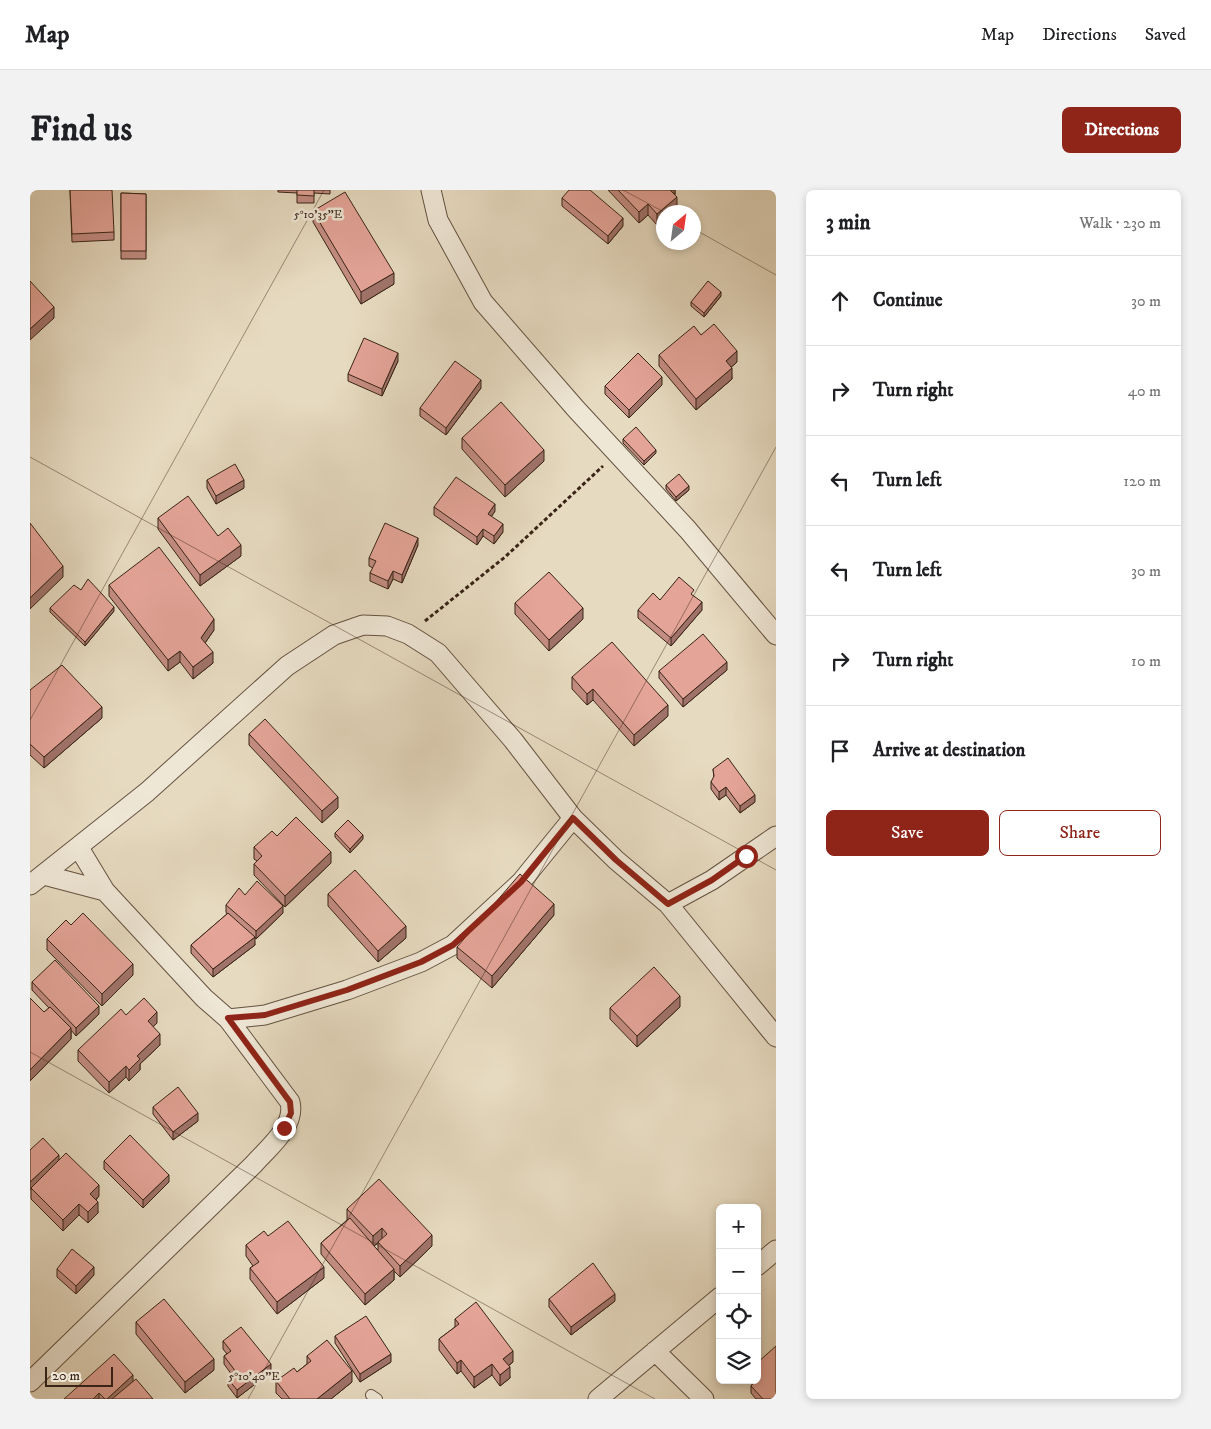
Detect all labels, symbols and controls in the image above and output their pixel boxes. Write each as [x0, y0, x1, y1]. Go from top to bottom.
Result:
text: Map [25, 20, 69, 50]
text: Map [981, 24, 1014, 46]
text: Directions [1042, 24, 1117, 46]
text: Saved [1145, 24, 1186, 46]
button: Directions [1062, 107, 1181, 153]
text: Find us [30, 108, 132, 152]
north arrow [656, 205, 701, 250]
text: 5°10'35"E [294, 207, 343, 222]
text: 3 min [826, 210, 871, 236]
text: Walk · 230 m [1079, 213, 1161, 233]
icon: ahead [826, 287, 854, 315]
text: Continue [873, 289, 943, 312]
text: 30 m [1131, 291, 1161, 311]
icon: right [826, 377, 854, 405]
text: Turn right [873, 379, 953, 402]
text: 40 m [1128, 381, 1161, 401]
icon: left [826, 467, 854, 495]
text: Turn left [873, 469, 942, 492]
text: 120 m [1123, 471, 1161, 491]
icon: left [826, 557, 854, 585]
text: Turn left [873, 559, 942, 582]
text: 30 m [1131, 561, 1161, 581]
icon: right [826, 647, 854, 675]
text: Turn right [873, 649, 953, 672]
text: 10 m [1131, 651, 1161, 671]
icon: arrive [826, 737, 854, 765]
text: Arrive at destination [873, 739, 1025, 762]
button: Save [826, 810, 989, 856]
button: Share [999, 810, 1161, 856]
route start [735, 845, 758, 868]
route end [273, 1117, 296, 1140]
map controls [716, 1204, 761, 1384]
button: + [716, 1204, 761, 1249]
button: − [716, 1249, 761, 1294]
button: locate [716, 1294, 761, 1339]
button: layers [716, 1339, 761, 1384]
scale bar [45, 1364, 112, 1387]
text: 20 m [52, 1367, 80, 1385]
text: 5°10'40"E [228, 1369, 280, 1384]

